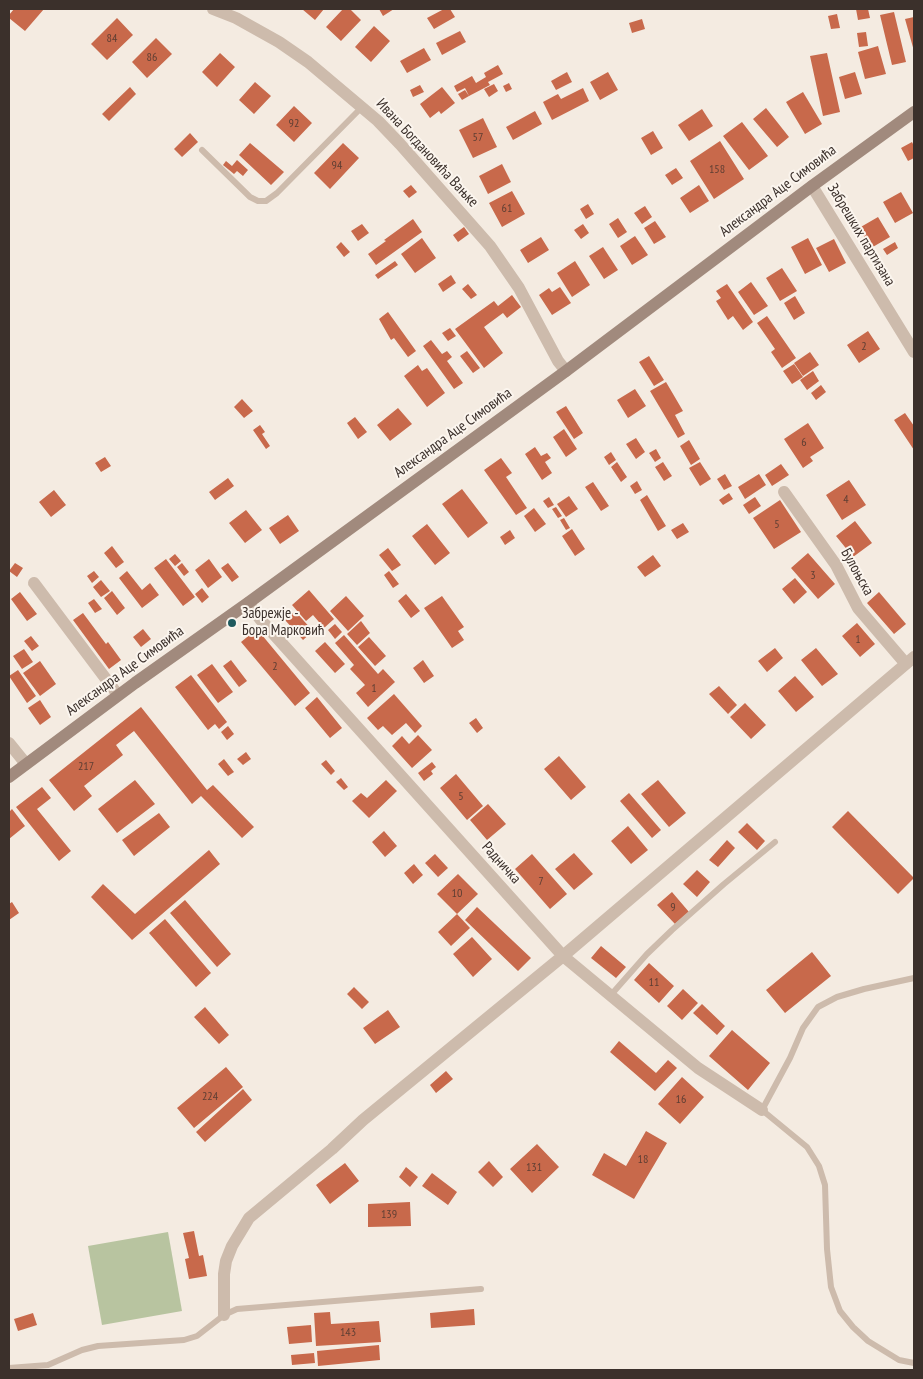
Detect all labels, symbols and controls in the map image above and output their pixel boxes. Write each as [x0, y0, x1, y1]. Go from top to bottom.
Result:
house number: 84 [107, 32, 117, 46]
house number: 86 [147, 51, 157, 65]
street label: Ивана Богдановића Вањке [372, 95, 482, 211]
house number: 92 [289, 117, 299, 131]
house number: 57 [473, 131, 483, 145]
street label: Александра Аце Симовића [716, 141, 840, 241]
house number: 94 [332, 159, 342, 173]
house number: 158 [709, 163, 725, 177]
street label: Забрешких партизана [823, 181, 899, 289]
house number: 61 [502, 202, 512, 216]
house number: 2 [861, 340, 867, 354]
street label: Александра Аце Симовића [391, 384, 515, 482]
house number: 6 [801, 436, 807, 450]
house number: 4 [843, 493, 849, 507]
house number: 5 [774, 518, 780, 532]
street label: Булоњска [837, 545, 877, 599]
house number: 3 [810, 569, 816, 583]
place label: Забрежје - Бора Марковић [242, 605, 324, 640]
marker: Забрежје - Бора Марковић [226, 617, 238, 629]
street label: Александра Аце Симовића [63, 622, 187, 720]
house number: 1 [855, 633, 861, 647]
house number: 2 [272, 660, 278, 674]
house number: 1 [371, 682, 377, 696]
house number: 217 [78, 760, 94, 774]
house number: 5 [458, 790, 464, 804]
street label: Радничка [478, 838, 524, 888]
house number: 7 [538, 875, 544, 889]
house number: 10 [452, 887, 462, 901]
house number: 9 [670, 901, 676, 915]
house number: 11 [649, 976, 659, 990]
house number: 224 [202, 1090, 218, 1104]
house number: 16 [676, 1093, 686, 1107]
house number: 18 [638, 1153, 648, 1167]
house number: 131 [526, 1161, 542, 1175]
house number: 139 [381, 1208, 397, 1222]
house number: 143 [340, 1326, 356, 1340]

